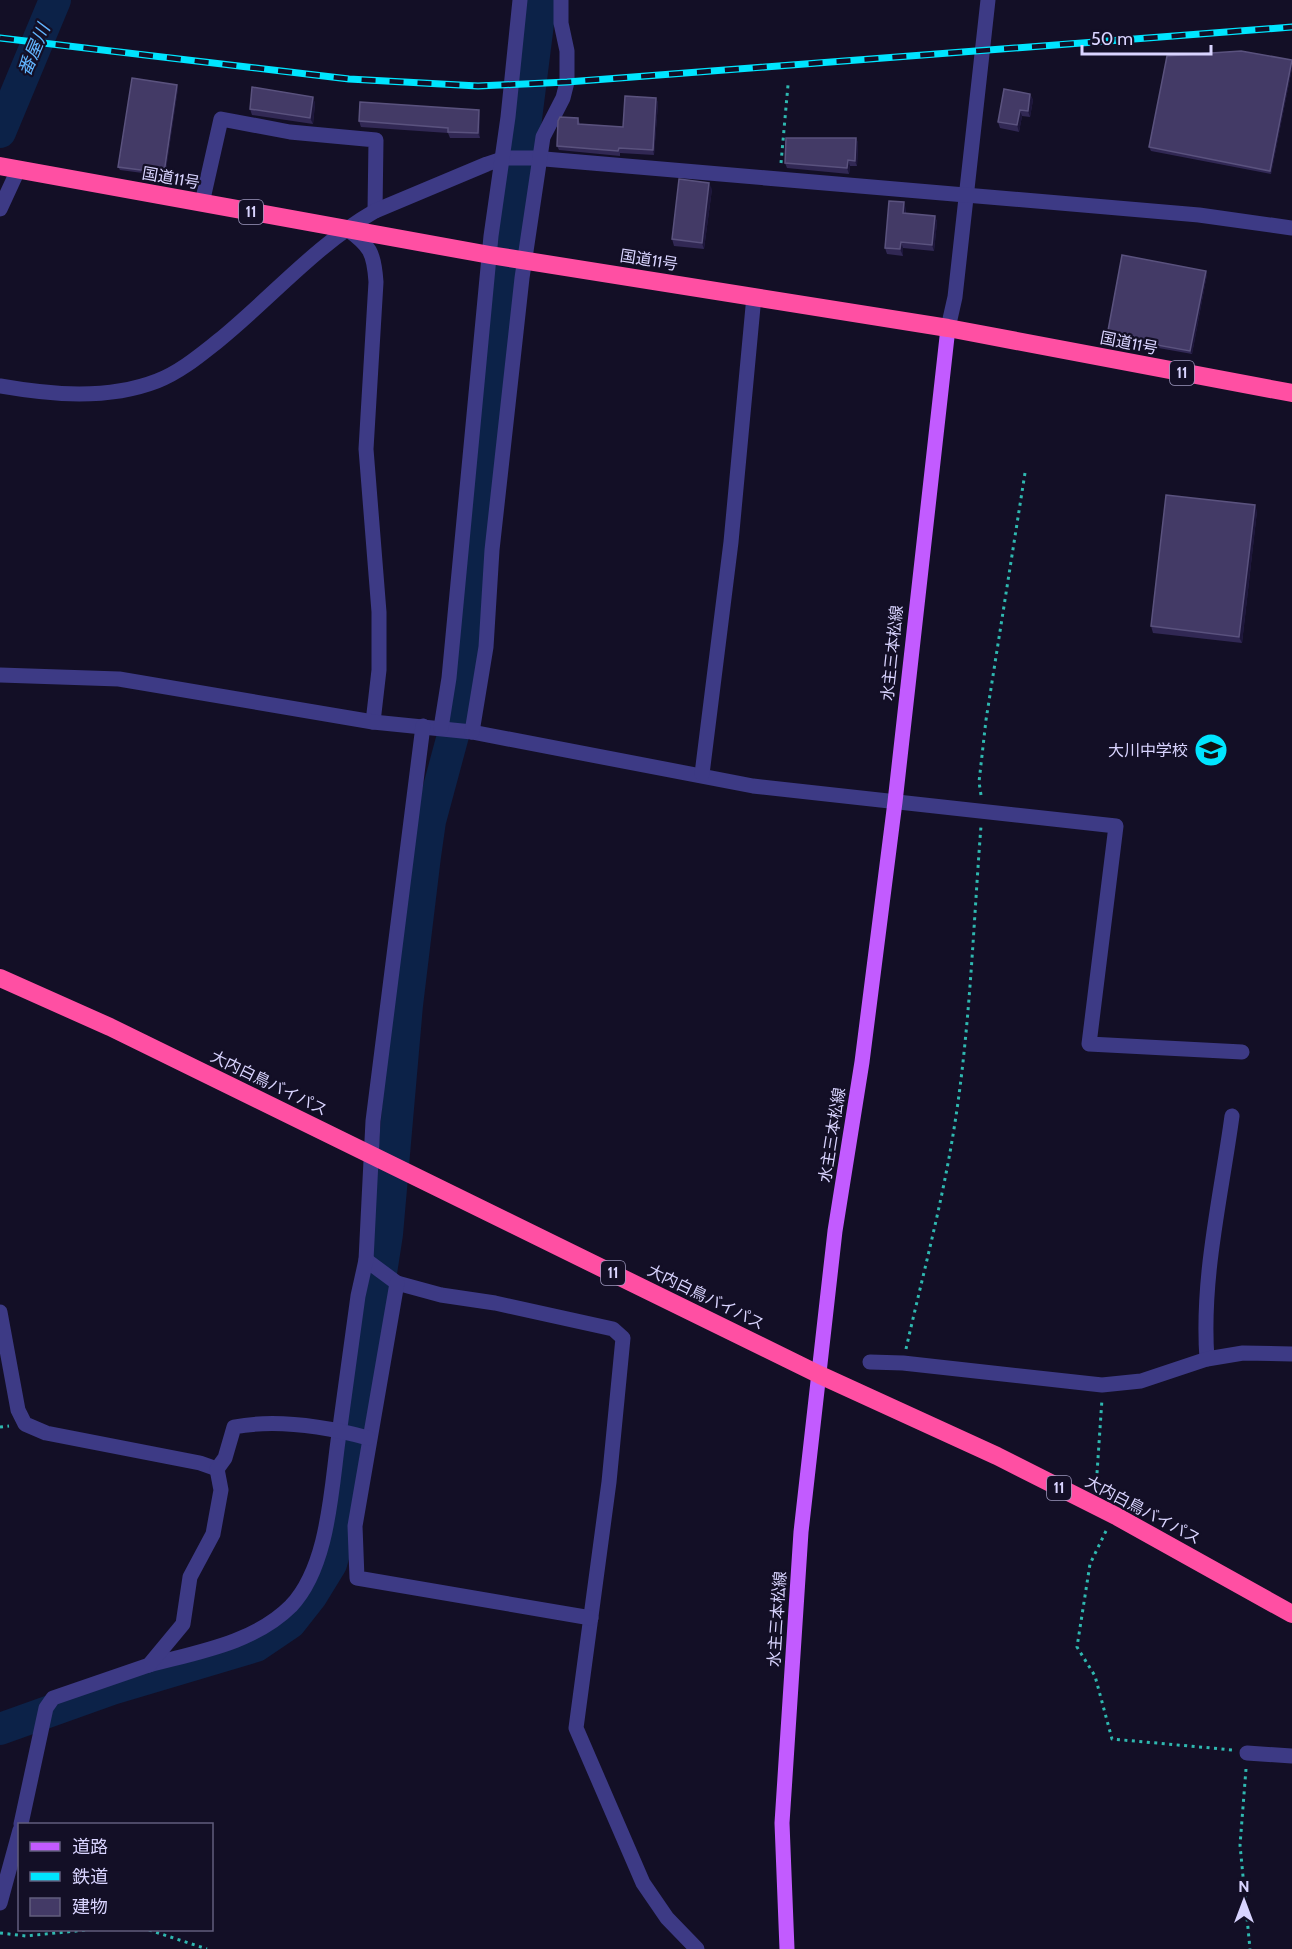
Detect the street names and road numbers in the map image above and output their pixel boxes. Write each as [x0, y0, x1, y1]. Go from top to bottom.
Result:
street label: 国道11号 [141, 164, 201, 192]
road number: 11 [239, 200, 263, 224]
street label: 国道11号 [619, 246, 679, 274]
street label: 国道11号 [1099, 328, 1159, 358]
road number: 11 [1170, 361, 1194, 385]
street label: 水主三本松線 [878, 604, 906, 702]
street label: 大内白鳥バイパス [207, 1046, 331, 1120]
street label: 水主三本松線 [815, 1086, 849, 1184]
street label: 大内白鳥バイパス [644, 1260, 768, 1334]
road number: 11 [601, 1261, 625, 1285]
street label: 大内白鳥バイパス [1082, 1472, 1204, 1548]
road number: 11 [1047, 1476, 1071, 1500]
street label: 水主三本松線 [764, 1570, 790, 1668]

